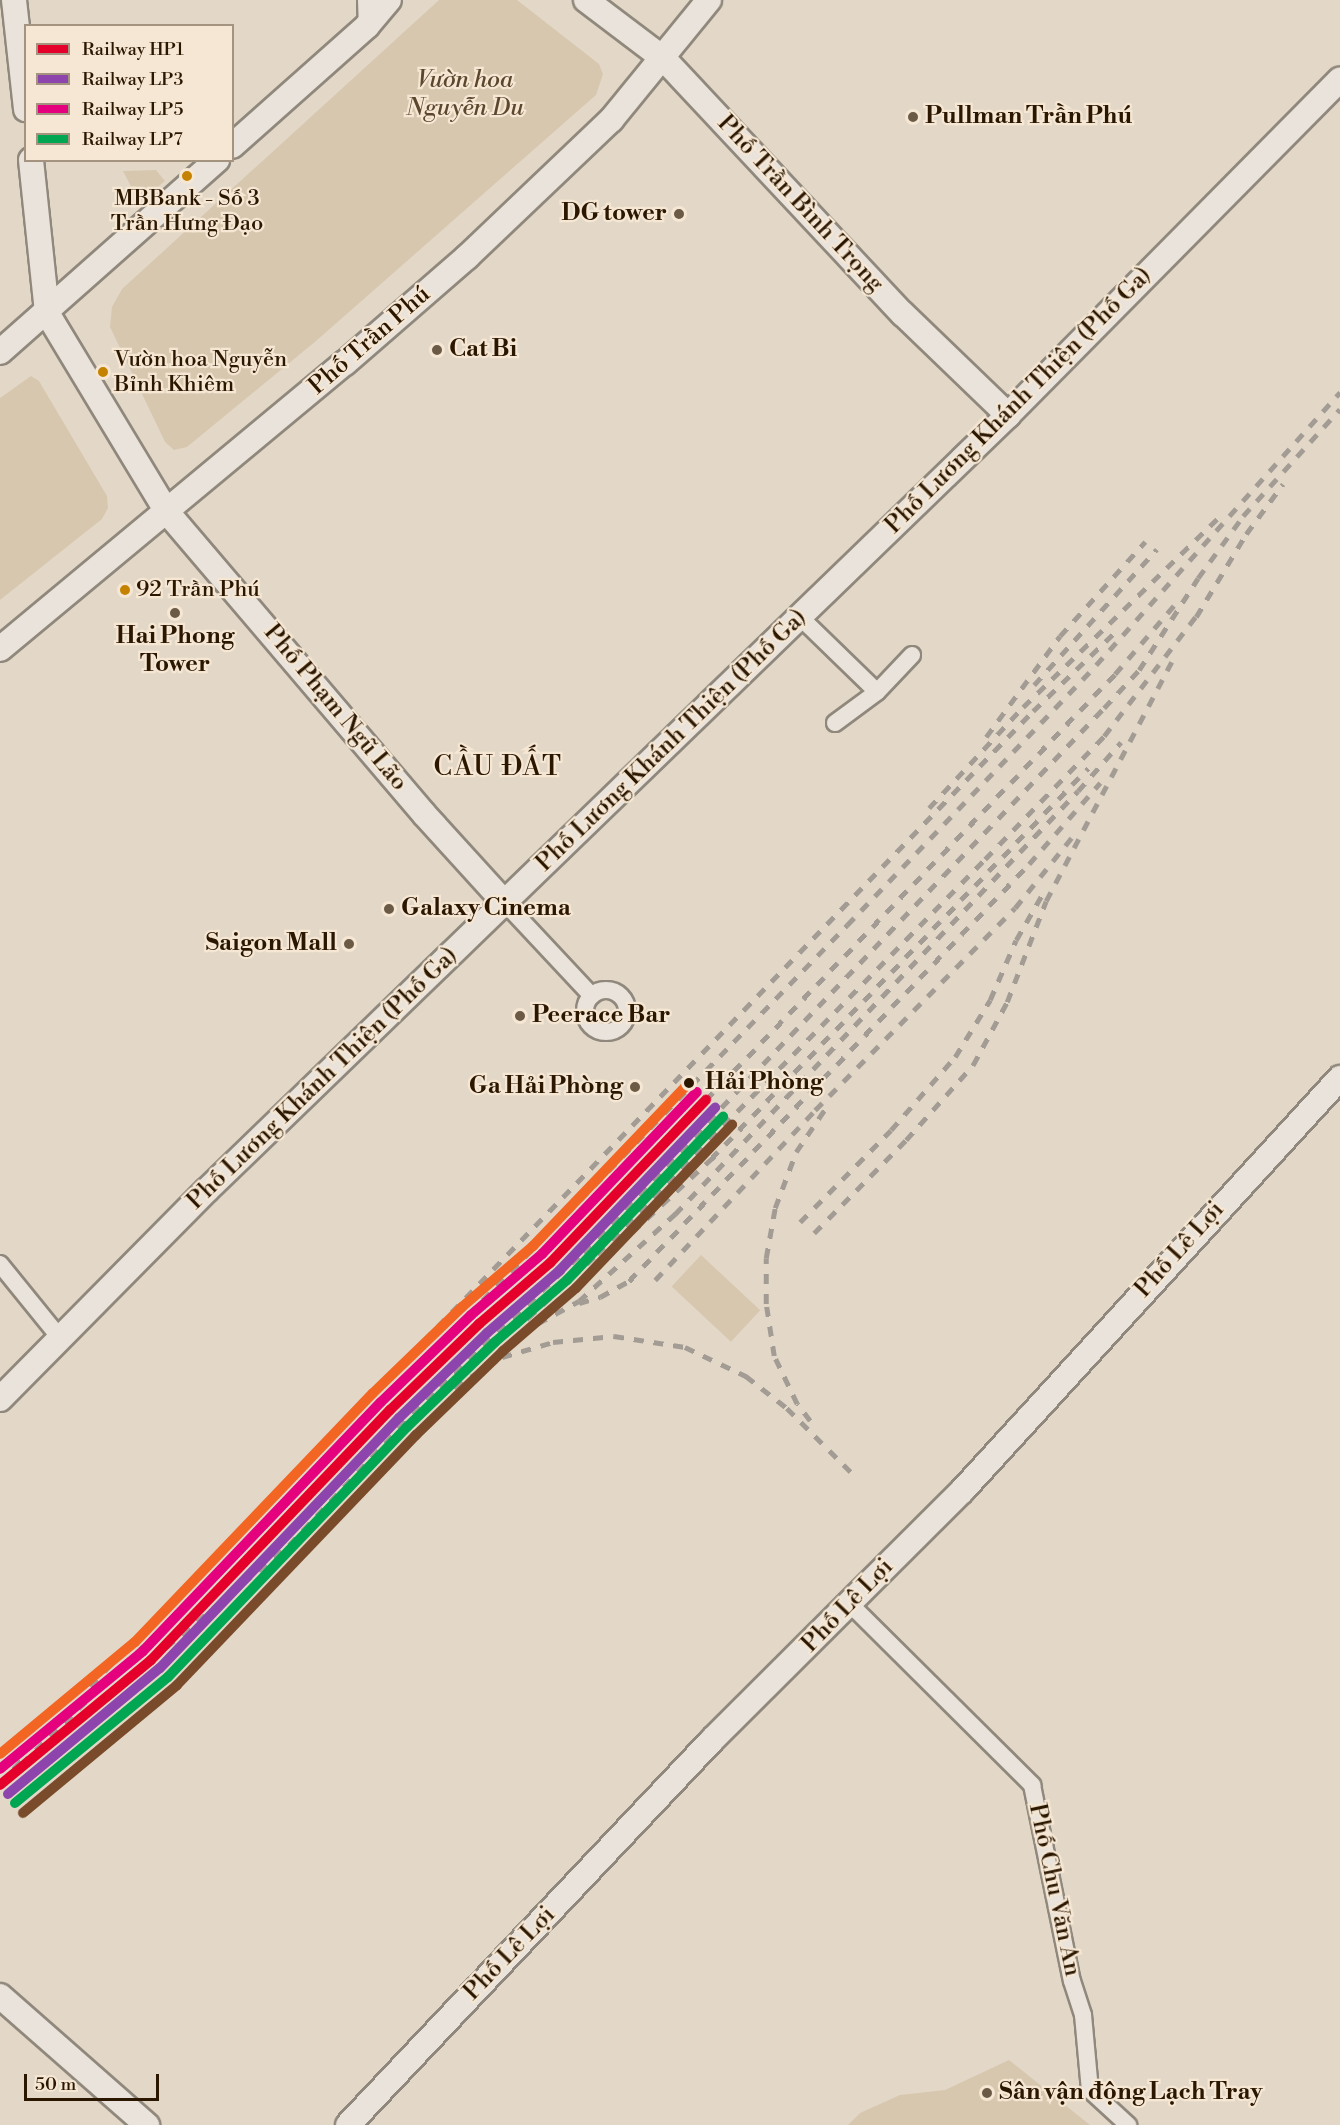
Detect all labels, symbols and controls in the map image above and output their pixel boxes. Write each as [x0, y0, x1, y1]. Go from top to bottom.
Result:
legend [24, 24, 234, 162]
text: Railway HP1 [82, 38, 184, 61]
park label: Vườn hoa Nguyễn Du [406, 67, 524, 123]
text: Railway LP3 [82, 68, 183, 91]
text: Railway LP5 [82, 98, 183, 121]
place label: Pullman Trần Phú [925, 103, 1132, 131]
street label: Phố Trần Bình Trọng [711, 110, 889, 298]
marker: Pullman Trần Phú [906, 110, 920, 124]
text: Railway LP7 [82, 128, 182, 151]
marker: MBBank - Số 3 Trần Hưng Đạo [181, 170, 193, 182]
place label: MBBank - Số 3 Trần Hưng Đạo [111, 185, 263, 236]
place label: DG tower [561, 200, 667, 228]
marker: DG tower [672, 207, 686, 221]
street label: Phố Lương Khánh Thiện (Phố Ga) [880, 262, 1158, 540]
street label: Phố Trần Phú [304, 281, 436, 401]
place label: Cat Bi [449, 336, 517, 364]
marker: Cat Bi [430, 343, 444, 357]
place label: Vườn hoa Nguyễn Bỉnh Khiêm [114, 346, 287, 398]
marker: Vườn hoa Nguyễn Bỉnh Khiêm [97, 366, 109, 378]
place label: 92 Trần Phú [136, 577, 260, 603]
marker: 92 Trần Phú [119, 584, 131, 596]
street label: Phố Lương Khánh Thiện (Phố Ga) [531, 604, 813, 878]
marker: Hai Phong Tower [168, 606, 182, 620]
street label: Phố Phạm Ngũ Lão [257, 619, 413, 797]
place label: Hai Phong Tower [116, 623, 234, 679]
district label: CẦU ĐẤT [434, 752, 562, 784]
place label: Galaxy Cinema [401, 895, 571, 923]
marker: Galaxy Cinema [382, 902, 396, 916]
place label: Saigon Mall [205, 930, 337, 958]
marker: Saigon Mall [342, 937, 356, 951]
street label: Phố Lương Khánh Thiện (Phố Ga) [182, 942, 464, 1216]
place label: Peerace Bar [532, 1002, 670, 1030]
marker: Peerace Bar [513, 1009, 527, 1023]
place label: Hải Phòng [705, 1069, 823, 1097]
marker: Hải Phòng [678, 1072, 700, 1094]
place label: Ga Hải Phòng [469, 1073, 623, 1101]
marker: Ga Hải Phòng [628, 1080, 642, 1094]
street label: Phố Lê Lợi [1129, 1196, 1231, 1304]
street label: Phố Lê Lợi [796, 1553, 900, 1659]
street label: Phố Chu Văn An [1022, 1801, 1086, 1979]
street label: Phố Lê Lợi [458, 1901, 562, 2007]
scale bar [27, 2062, 162, 2100]
text: 50 m [35, 2073, 76, 2096]
place label: Sân vận động Lạch Tray [999, 2079, 1263, 2107]
marker: Sân vận động Lạch Tray [980, 2086, 994, 2100]

